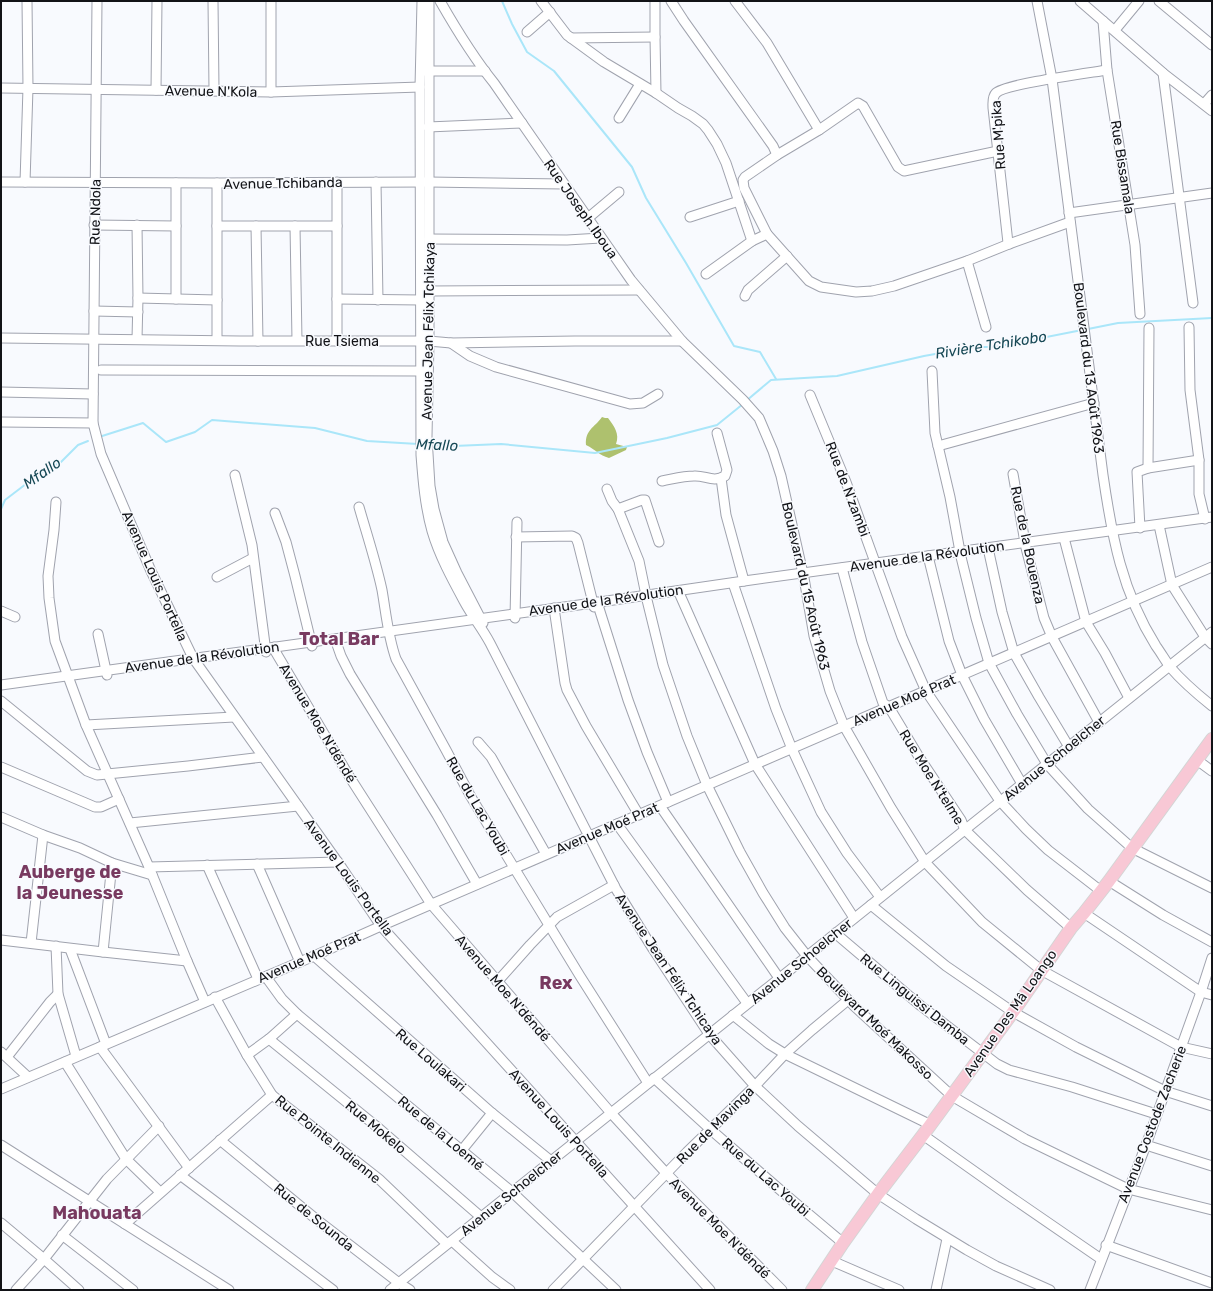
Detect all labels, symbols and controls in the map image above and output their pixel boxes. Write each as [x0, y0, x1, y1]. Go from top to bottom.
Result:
street label: Avenue N'Kola [165, 82, 257, 101]
street label: Rue M'pika [988, 100, 1009, 170]
street label: Rue Bissamala [1107, 119, 1138, 215]
street label: Rue Joseph Iboua [540, 156, 621, 262]
street label: Avenue Tchibanda [223, 174, 343, 193]
street label: Rue Ndola [86, 179, 105, 245]
street label: Avenue Jean Félix Tchikaya [418, 242, 439, 420]
street label: Boulevard du 13 Août 1963 [1070, 282, 1107, 455]
water label: Rivière Tchikobo [934, 327, 1049, 363]
street label: Rue Tsiema [305, 333, 379, 350]
water label: Mfallo [416, 435, 459, 455]
street label: Rue de N'zambi [822, 439, 873, 539]
water label: Mfallo [19, 453, 65, 493]
street label: Rue de la Bouenza [1007, 485, 1048, 606]
street label: Boulevard du 15 Août 1963 [778, 500, 833, 672]
street label: Avenue Louis Portella [118, 508, 191, 644]
street label: Avenue de la Révolution [849, 537, 1006, 576]
street label: Avenue de la Révolution [528, 581, 685, 620]
district label: Total Bar [299, 628, 379, 650]
street label: Avenue de la Révolution [124, 638, 281, 677]
street label: Avenue Moe N'déndé [275, 661, 360, 786]
street label: Avenue Moé Prat [850, 671, 959, 730]
street label: Avenue Schoelcher [1000, 712, 1109, 805]
street label: Rue Moe N'telme [895, 727, 968, 828]
street label: Rue du Lac Youbi [442, 754, 513, 859]
street label: Avenue Moé Prat [553, 799, 662, 858]
street label: Avenue Louis Portella [300, 815, 397, 939]
district label: Auberge de la Jeunesse [17, 861, 124, 904]
street label: Avenue Jean Félix Tchicaya [611, 890, 726, 1048]
street label: Avenue Schoelcher [747, 915, 856, 1008]
street label: Avenue Moé Prat [255, 928, 364, 987]
street label: Avenue Moe N'déndé [452, 931, 554, 1045]
street label: Avenue Des Mâ Loango [960, 946, 1061, 1080]
street label: Rue Linguissi Damba [857, 950, 973, 1049]
street label: Boulevard Moé Makosso [813, 963, 936, 1083]
district label: Rex [539, 972, 573, 994]
street label: Rue Loulakari [392, 1025, 469, 1096]
street label: Avenue Costode Zacherie [1115, 1043, 1190, 1205]
street label: Avenue Louis Portella [505, 1065, 612, 1181]
street label: Rue de Mavinga [673, 1083, 758, 1168]
street label: Rue Pointe Indienne [271, 1092, 384, 1187]
street label: Rue de la Loemé [394, 1093, 487, 1174]
street label: Rue Mokelo [342, 1097, 410, 1158]
street label: Rue du Lac Youbi [718, 1134, 813, 1220]
street label: Avenue Schoelcher [457, 1147, 566, 1240]
street label: Avenue Moe N'déndé [666, 1174, 774, 1283]
street label: Rue de Sounda [270, 1180, 357, 1255]
district label: Mahouata [52, 1202, 142, 1224]

